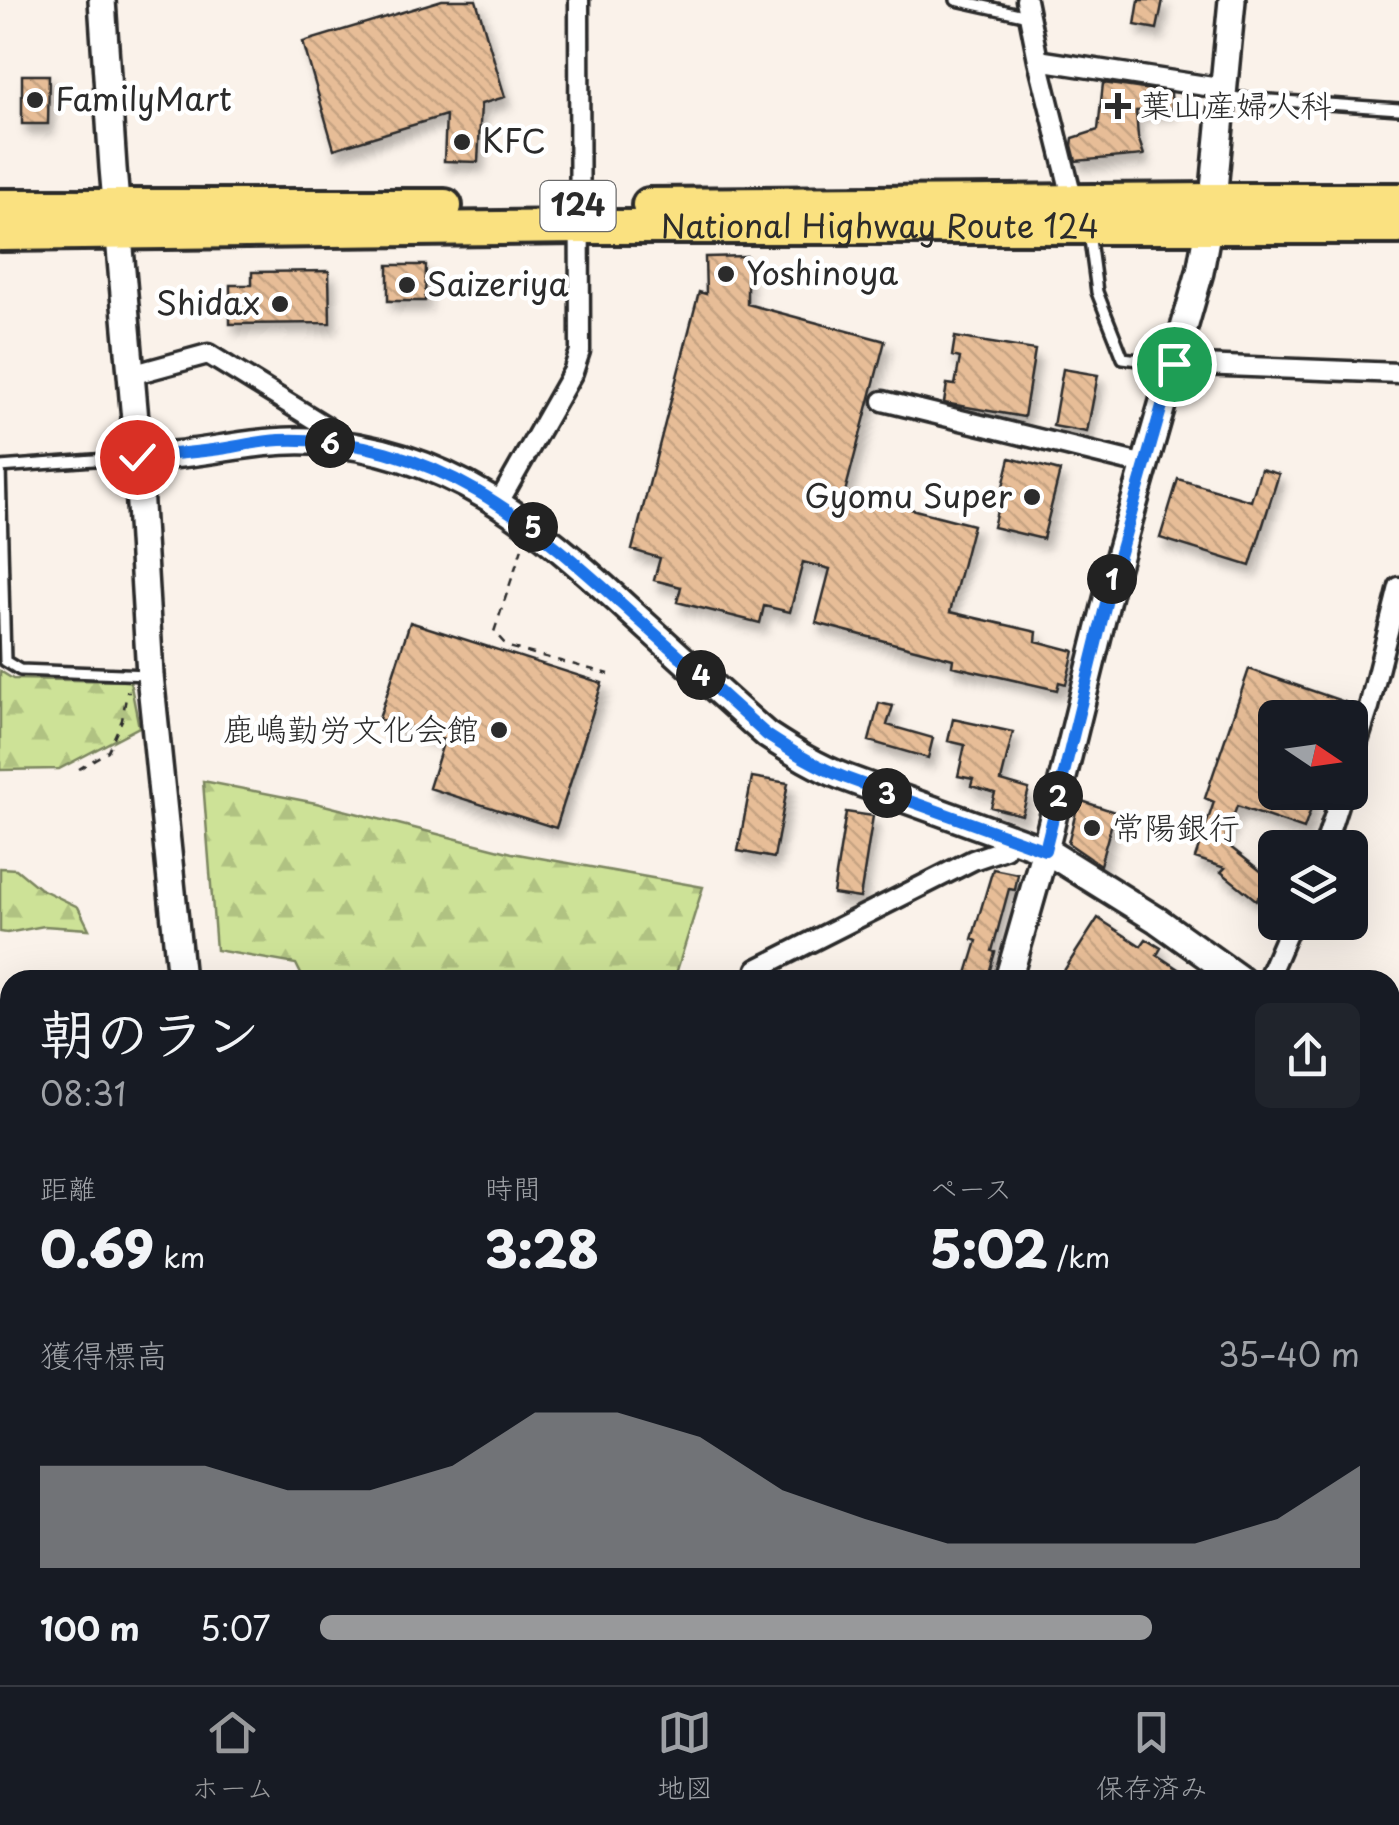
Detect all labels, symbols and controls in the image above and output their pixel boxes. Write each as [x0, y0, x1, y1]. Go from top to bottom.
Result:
place label: FamilyMart [55, 74, 232, 122]
place label: 葉山産婦人科 [1140, 80, 1332, 128]
marker: FamilyMart [24, 89, 46, 111]
marker: 葉山産婦人科 [1105, 93, 1131, 119]
place label: KFC [482, 116, 546, 164]
marker: KFC [451, 131, 473, 153]
road number: 124 [540, 181, 616, 231]
street label: National Highway Route 124 [661, 201, 1099, 249]
place label: Yoshinoya [746, 248, 898, 296]
place label: Saizeriya [427, 259, 569, 307]
marker: Yoshinoya [715, 263, 737, 285]
marker: Saizeriya [396, 274, 418, 296]
place label: Shidax [156, 278, 260, 326]
marker: Shidax [269, 293, 291, 315]
pin [1132, 322, 1217, 407]
icon: arrive [1147, 337, 1202, 392]
pin [95, 415, 180, 500]
pin: 6 [305, 418, 355, 468]
text: 6 [320, 421, 340, 464]
icon: check [110, 430, 165, 485]
place label: Gyomu Super [804, 471, 1012, 519]
marker: Gyomu Super [1021, 486, 1043, 508]
pin: 5 [508, 502, 558, 552]
text: 5 [524, 505, 542, 548]
pin: 1 [1087, 554, 1137, 604]
text: 1 [1105, 557, 1119, 600]
pin: 4 [676, 650, 726, 700]
text: 4 [691, 653, 711, 696]
north arrow [1258, 700, 1368, 810]
map controls [1258, 700, 1368, 940]
place label: 鹿嶋勤労文化会館 [223, 704, 479, 752]
marker: 鹿嶋勤労文化会館 [488, 719, 510, 741]
pin: 3 [862, 768, 912, 818]
text: 3 [878, 771, 896, 814]
pin: 2 [1033, 771, 1083, 821]
text: 2 [1048, 774, 1068, 817]
place label: 常陽銀行 [1112, 802, 1240, 850]
marker: 常陽銀行 [1081, 817, 1103, 839]
button: layers [1258, 830, 1368, 940]
text: 朝のラン [40, 990, 260, 1073]
button: share [1255, 1003, 1360, 1108]
text: 08:31 [40, 1069, 126, 1117]
text: 距離 [40, 1166, 96, 1209]
text: 時間 [485, 1166, 541, 1209]
text: ペース [930, 1166, 1012, 1209]
text: 0.69 [40, 1209, 154, 1285]
text: 3:28 [485, 1209, 599, 1285]
text: 5:02 [930, 1209, 1048, 1285]
text: km [154, 1235, 205, 1278]
text: /km [1048, 1235, 1110, 1278]
text: 獲得標高 [40, 1330, 168, 1378]
text: 35–40 m [1218, 1330, 1360, 1378]
text: 100 m [40, 1604, 140, 1652]
text: 5:07 [200, 1604, 270, 1652]
tab: ホーム [191, 1705, 274, 1808]
tab: 地図 [657, 1705, 713, 1808]
tab: 保存済み [1096, 1705, 1208, 1808]

